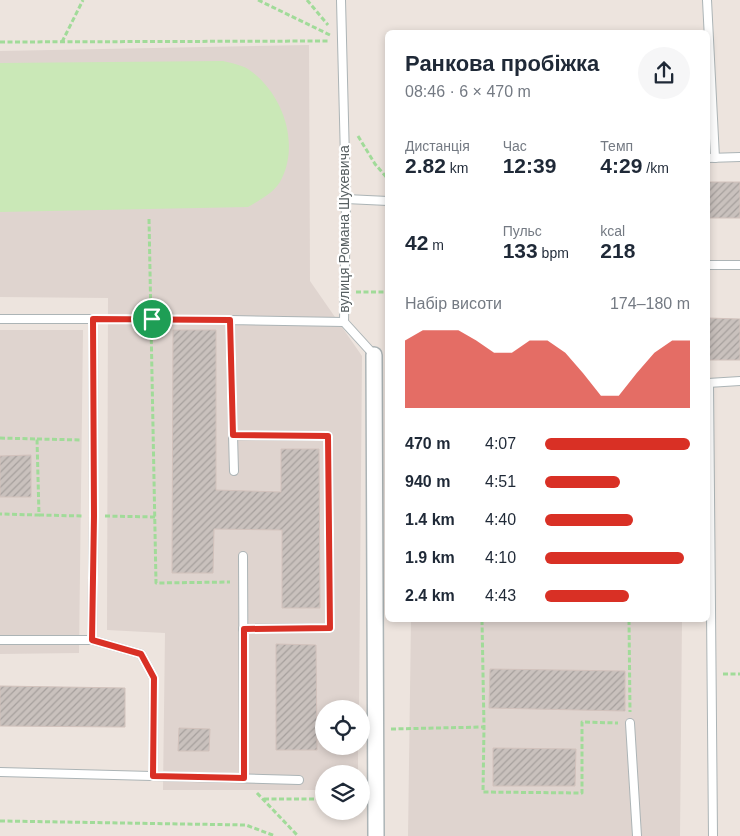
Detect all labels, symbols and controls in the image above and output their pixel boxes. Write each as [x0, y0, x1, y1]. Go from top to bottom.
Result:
button: share [638, 47, 690, 99]
text: Ранкова пробіжка [405, 51, 599, 76]
text: 08:46 · 6 × 470 m [405, 83, 531, 100]
text: Дистанція [405, 138, 470, 154]
text: Час [503, 138, 527, 154]
text: Темп [600, 138, 633, 154]
street label: вулиця Романа Шухевича [336, 145, 352, 313]
text: 2.82 [405, 154, 446, 177]
text: 12:39 [503, 154, 556, 177]
text: 4:29 [600, 154, 642, 177]
text: km [446, 160, 468, 176]
text: /km [642, 160, 669, 176]
text: Пульс [503, 223, 542, 239]
text: kcal [600, 223, 625, 239]
text: 42 [405, 231, 428, 254]
text: m [428, 237, 444, 253]
text: 133 [503, 239, 538, 262]
text: 218 [600, 239, 635, 262]
text: bpm [538, 245, 569, 261]
text: Набір висоти [405, 295, 502, 312]
text: 174–180 m [610, 295, 690, 312]
pin [131, 298, 173, 340]
icon: arrive [138, 305, 166, 333]
text: 470 m [405, 435, 450, 452]
text: 4:07 [485, 435, 516, 452]
text: 940 m [405, 473, 450, 490]
text: 4:51 [485, 473, 516, 490]
text: 1.4 km [405, 511, 455, 528]
text: 4:40 [485, 511, 516, 528]
text: 1.9 km [405, 549, 455, 566]
text: 4:10 [485, 549, 516, 566]
text: 2.4 km [405, 587, 455, 604]
text: 4:43 [485, 587, 516, 604]
map controls [315, 700, 370, 820]
button: locate [315, 700, 370, 755]
button: layers [315, 765, 370, 820]

